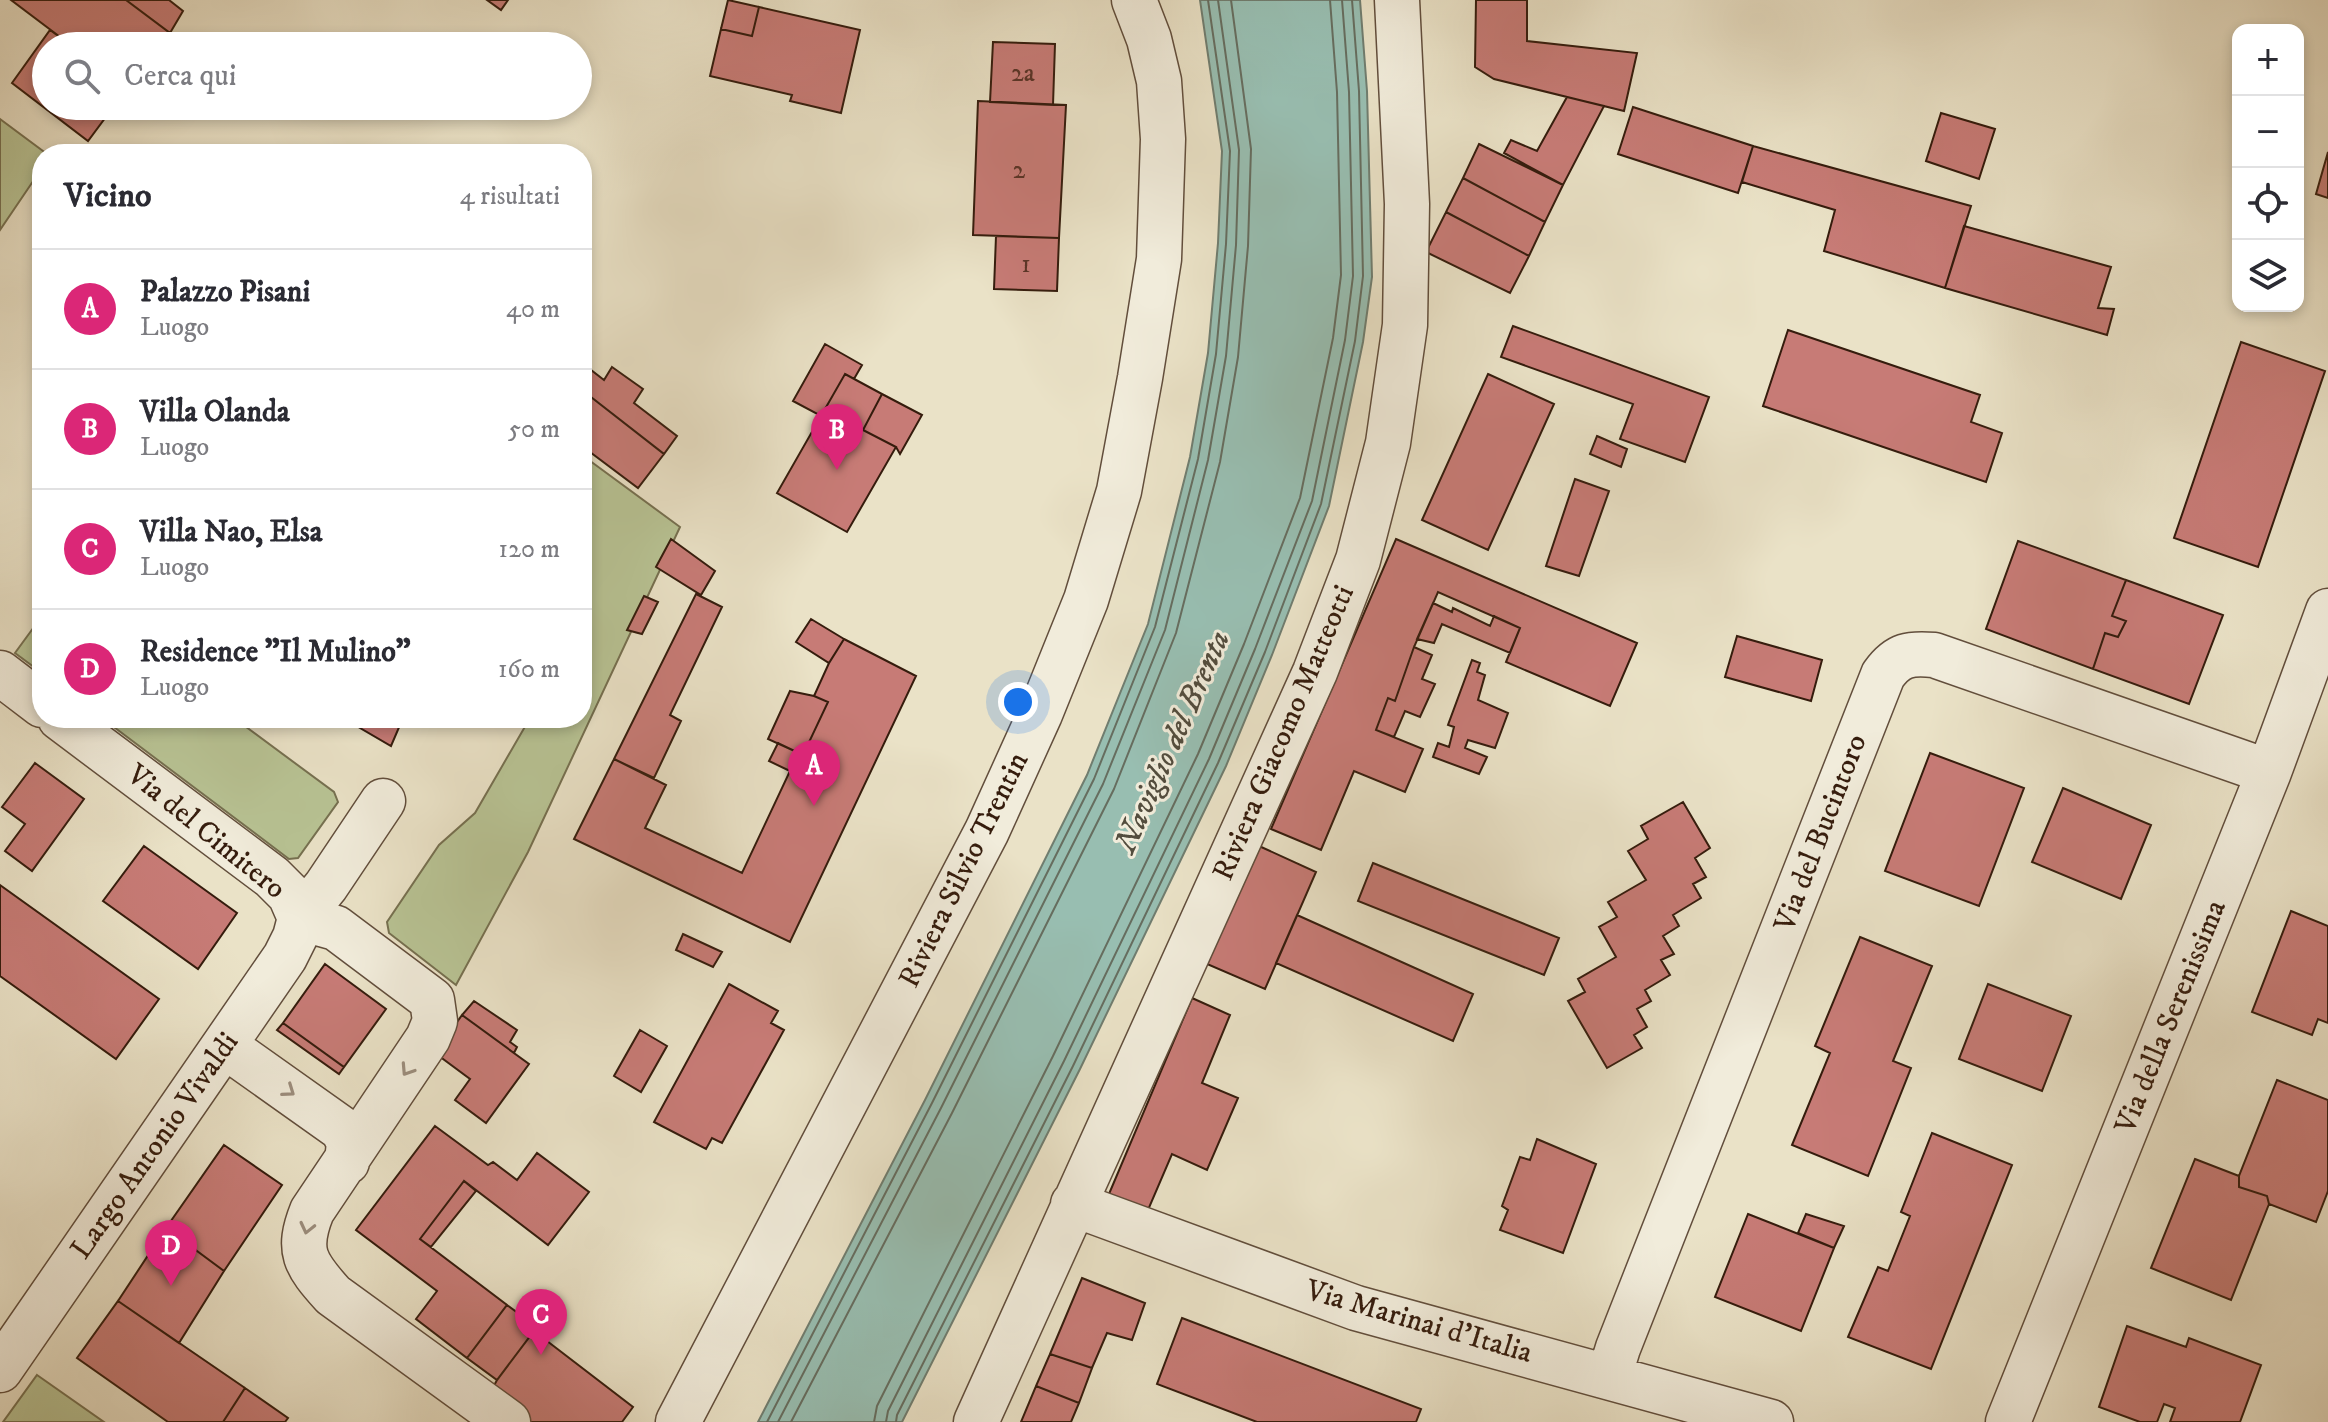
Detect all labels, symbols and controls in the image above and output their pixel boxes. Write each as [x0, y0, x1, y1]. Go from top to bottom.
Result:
map controls [2232, 24, 2304, 312]
button: + [2232, 24, 2304, 96]
search box [32, 32, 592, 120]
icon: search [60, 54, 104, 98]
house number: 2a [1011, 57, 1035, 90]
text: Cerca qui [124, 58, 237, 95]
button: − [2232, 96, 2304, 168]
house number: 2 [1013, 154, 1026, 187]
button: locate [2232, 168, 2304, 240]
text: Vicino [64, 175, 152, 217]
text: 4 risultati [460, 180, 560, 213]
button: layers [2232, 240, 2304, 312]
house number: 1 [1021, 248, 1031, 281]
text: Palazzo Pisani [140, 274, 310, 311]
text: A [82, 293, 98, 326]
text: 40 m [506, 293, 560, 326]
text: Luogo [140, 311, 209, 344]
text: Villa Olanda [140, 394, 290, 431]
pin: B [811, 404, 863, 470]
text: B [82, 413, 98, 446]
text: 50 m [508, 413, 560, 446]
text: Luogo [140, 431, 209, 464]
text: Villa Nao, Elsa [140, 514, 322, 551]
text: C [81, 533, 99, 566]
text: 120 m [499, 533, 560, 566]
text: Luogo [140, 551, 209, 584]
street label: Riviera Giacomo Matteotti [1205, 580, 1363, 886]
water label: Naviglio del Brenta [1105, 625, 1240, 861]
text: Residence "Il Mulino" [140, 634, 411, 671]
text: D [80, 653, 100, 686]
text: 160 m [498, 653, 560, 686]
text: Luogo [140, 671, 209, 704]
your location [998, 682, 1038, 722]
street label: Via del Bucintoro [1766, 729, 1876, 938]
pin: A [788, 740, 840, 806]
street label: Riviera Silvio Trentin [891, 746, 1037, 994]
street label: Via del Cimitero [118, 756, 293, 907]
street label: Via della Serenissima [2107, 895, 2235, 1140]
street label: Largo Antonio Vivaldi [63, 1025, 247, 1267]
one-way arrow [402, 1061, 417, 1076]
one-way arrow [280, 1081, 294, 1096]
pin: D [145, 1220, 197, 1286]
one-way arrow [299, 1221, 316, 1235]
street label: Via Marinai d'Italia [1301, 1272, 1537, 1372]
pin: C [515, 1289, 567, 1355]

